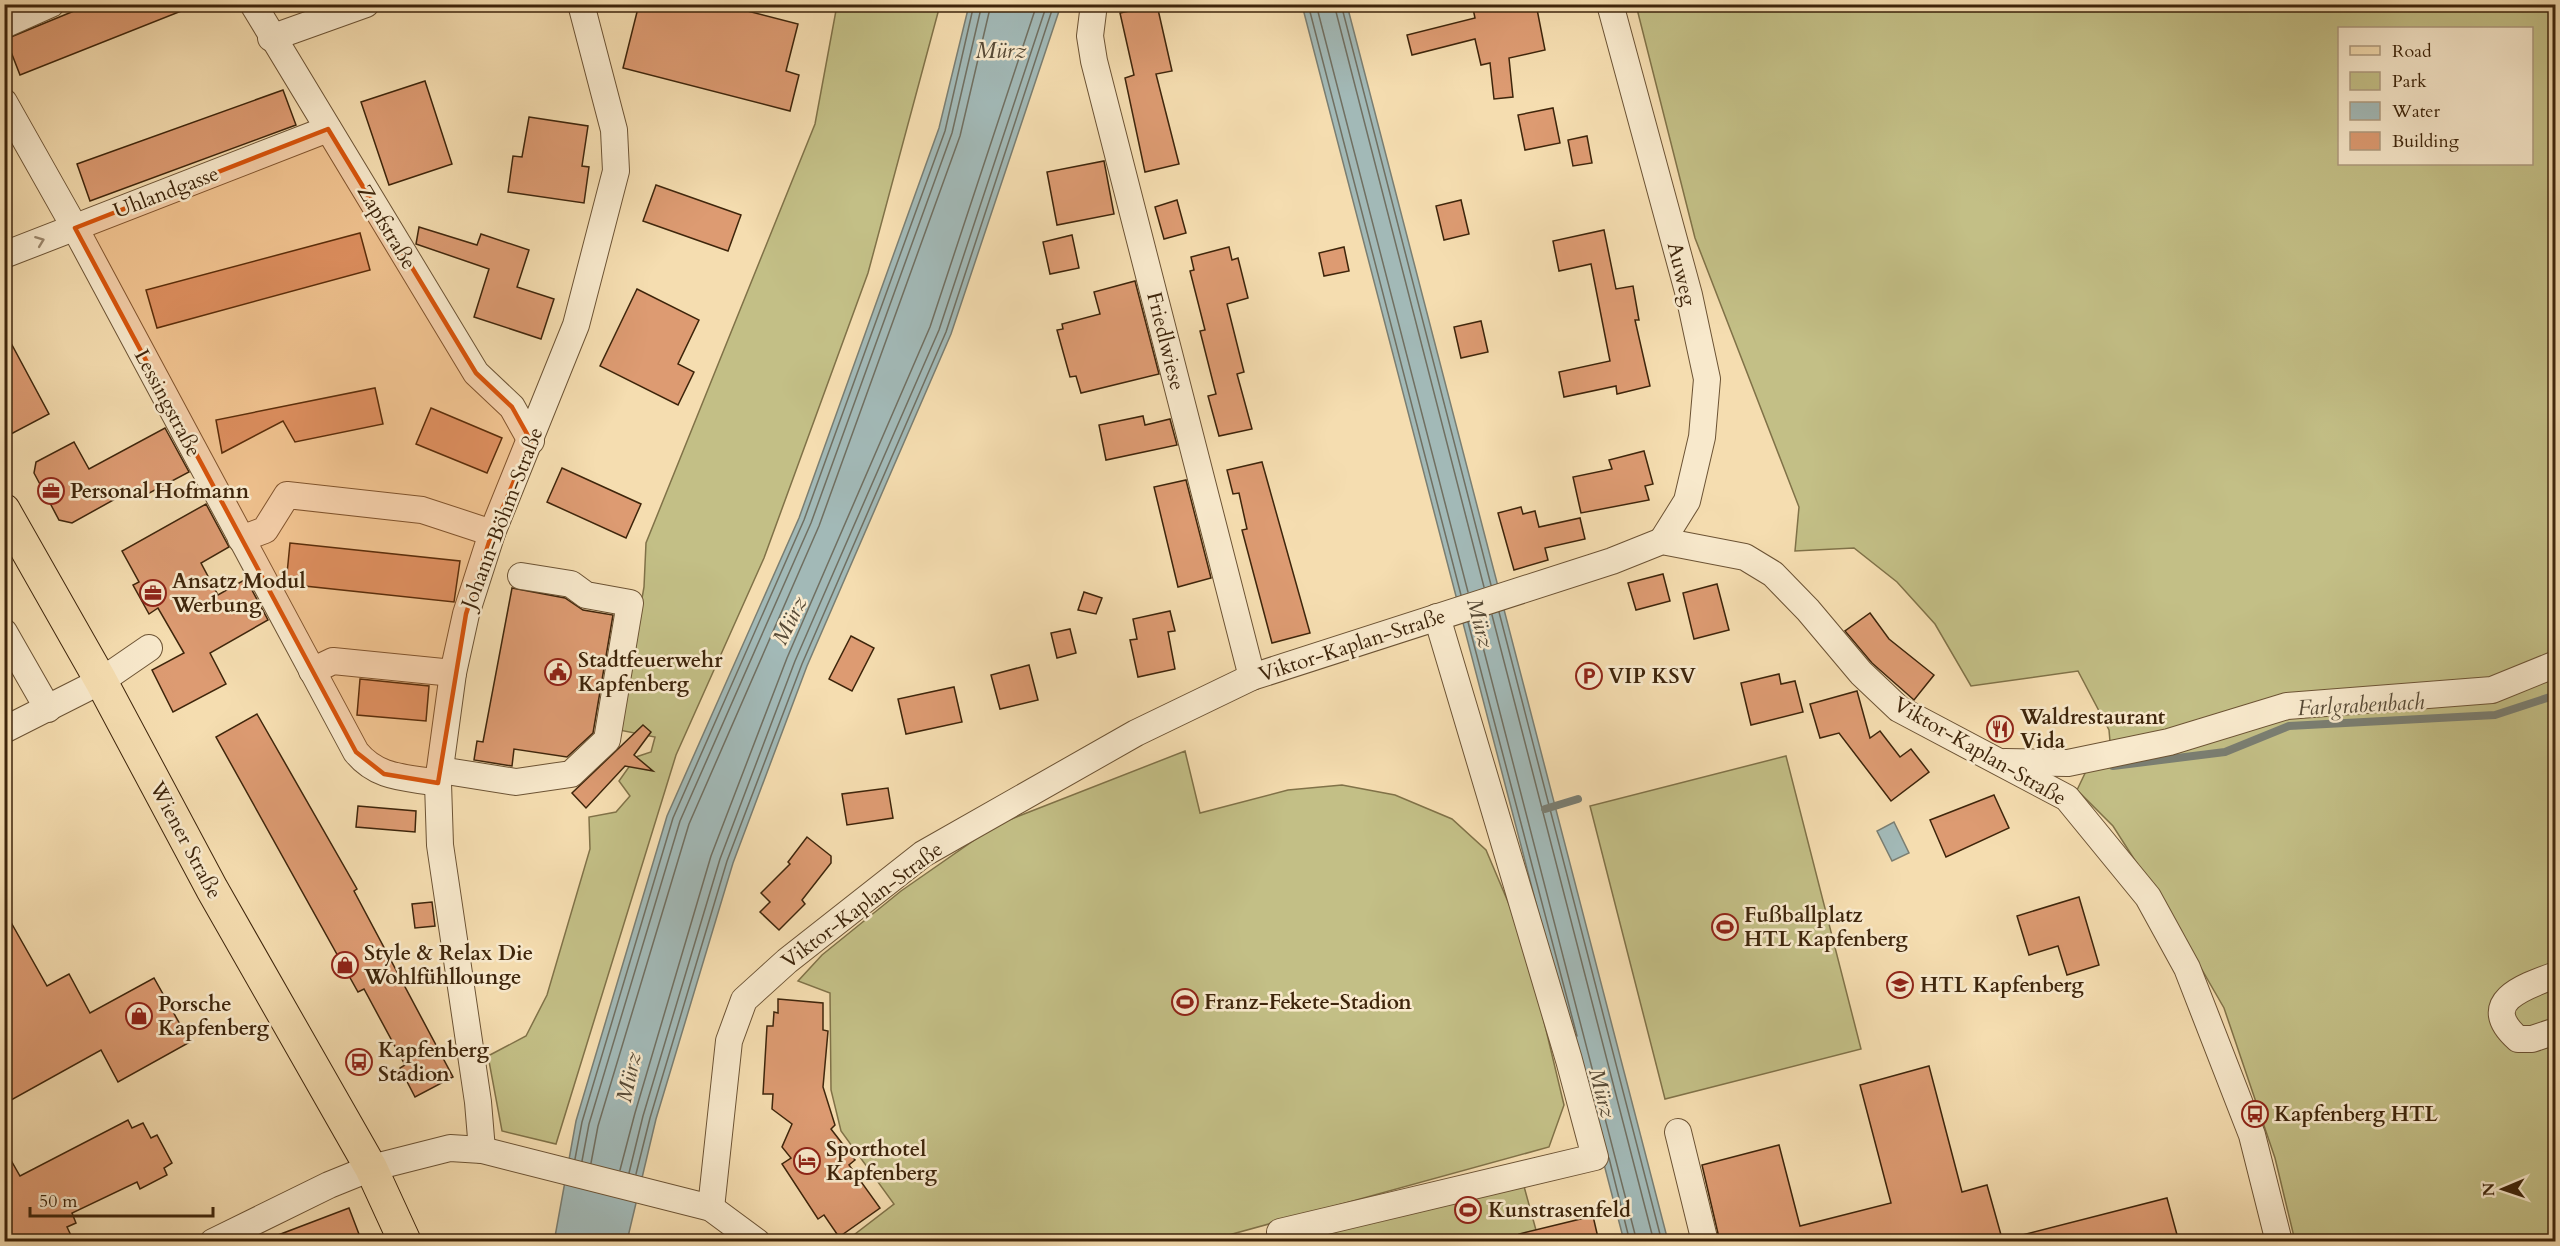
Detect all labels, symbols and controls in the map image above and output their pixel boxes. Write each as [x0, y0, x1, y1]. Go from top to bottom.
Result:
legend [2338, 27, 2533, 165]
water label: Mürz [976, 36, 1027, 66]
text: Road [2392, 39, 2432, 64]
text: Park [2392, 69, 2427, 94]
text: Water [2391, 99, 2441, 124]
text: Building [2392, 129, 2460, 154]
street label: Uhlandgasse [109, 159, 223, 226]
street label: Zapfstraße [350, 179, 423, 275]
one-way arrow [34, 236, 44, 249]
street label: Auweg [1660, 239, 1703, 309]
street label: Friedlwiese [1139, 289, 1192, 393]
street label: Lessingstraße [127, 344, 208, 462]
street label: Johann-Böhm-Straße [453, 423, 550, 616]
office icon: Personal Hofmann [36, 476, 66, 506]
place label: Personal Hofmann [70, 477, 250, 506]
place label: Ansatz Modul Werbung [171, 567, 306, 620]
office icon: Ansatz Modul Werbung [138, 578, 168, 608]
water label: Mürz [765, 590, 815, 650]
water label: Mürz [1459, 595, 1501, 652]
street label: Viktor-Kaplan-Straße [1255, 602, 1449, 689]
place label: Stadtfeuerwehr Kapfenberg [578, 646, 723, 699]
public building icon: Stadtfeuerwehr Kapfenberg [543, 657, 573, 687]
parking icon: VIP KSV [1574, 661, 1604, 691]
place label: VIP KSV [1608, 662, 1697, 691]
water label: Farlgrabenbach [2297, 687, 2426, 723]
street label: Viktor-Kaplan-Straße [1888, 690, 2071, 813]
place label: Waldrestaurant Vida [2019, 703, 2166, 756]
restaurant icon: Waldrestaurant Vida [1985, 714, 2015, 744]
street label: Wiener Straße [142, 775, 229, 904]
street label: Viktor-Kaplan-Straße [776, 835, 949, 976]
place label: Fußballplatz HTL Kapfenberg [1744, 901, 1908, 954]
sports icon: Fußballplatz HTL Kapfenberg [1710, 912, 1740, 942]
place label: Style & Relax Die Wohlfühllounge [363, 939, 533, 992]
shop icon: Style & Relax Die Wohlfühllounge [330, 950, 360, 980]
school or university icon: HTL Kapfenberg [1885, 970, 1915, 1000]
place label: HTL Kapfenberg [1920, 971, 2084, 1000]
sports icon: Franz-Fekete-Stadion [1170, 987, 1200, 1017]
place label: Franz-Fekete-Stadion [1204, 988, 1412, 1017]
place label: Porsche Kapfenberg [158, 990, 269, 1043]
shop icon: Porsche Kapfenberg [124, 1001, 154, 1031]
place label: Kapfenberg Stadion [378, 1036, 489, 1089]
bus stop icon: Kapfenberg Stadion [344, 1047, 374, 1077]
water label: Mürz [609, 1048, 649, 1105]
water label: Mürz [1581, 1065, 1623, 1122]
bus stop icon: Kapfenberg HTL [2240, 1099, 2270, 1129]
place label: Kapfenberg HTL [2274, 1100, 2439, 1129]
place label: Sporthotel Kapfenberg [826, 1135, 937, 1188]
hotel icon: Sporthotel Kapfenberg [792, 1146, 822, 1176]
north arrow [2473, 1159, 2533, 1219]
scale bar [30, 1180, 213, 1218]
text: N [2478, 1182, 2500, 1197]
text: 50 m [39, 1189, 78, 1214]
sports icon: Kunstrasenfeld [1453, 1195, 1483, 1225]
place label: Kunstrasenfeld [1488, 1196, 1631, 1225]

